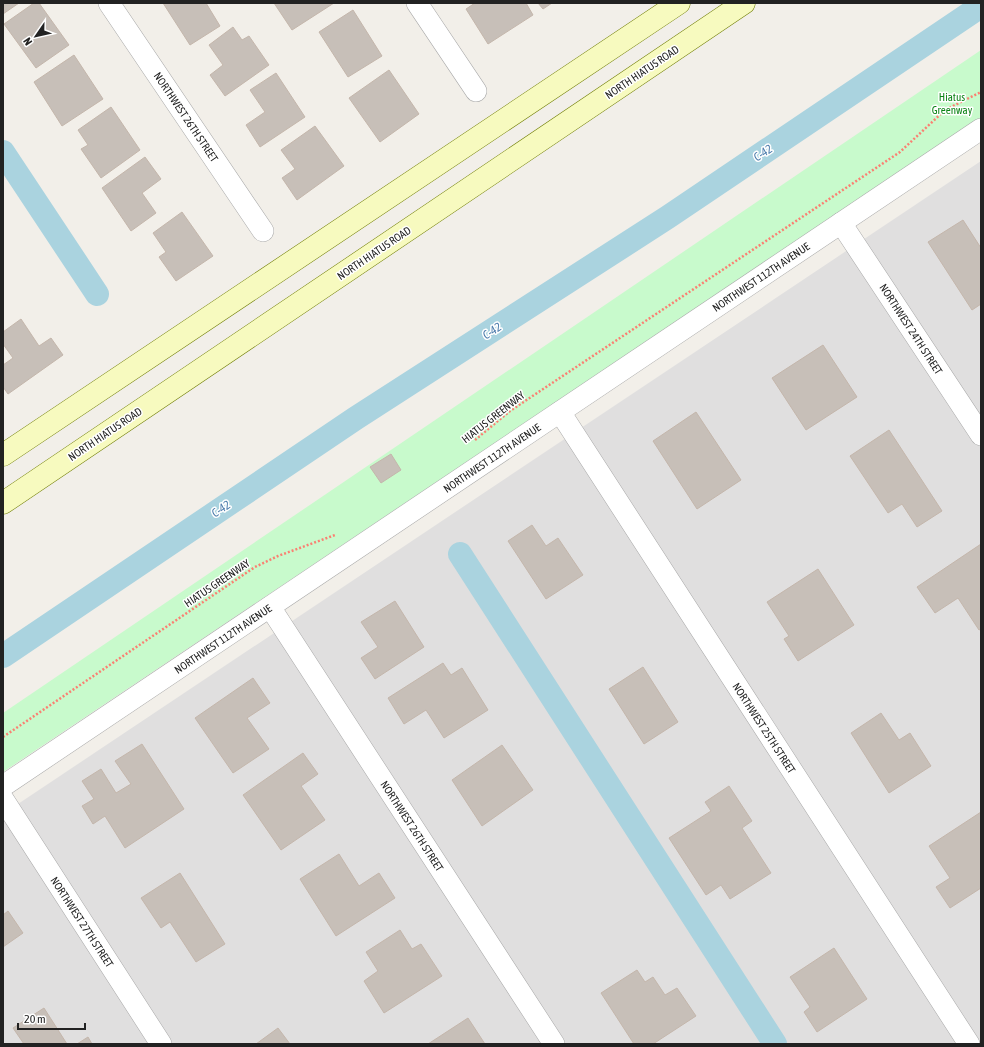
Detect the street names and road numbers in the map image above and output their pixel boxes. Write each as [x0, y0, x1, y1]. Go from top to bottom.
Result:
street label: NORTH HIATUS ROAD [603, 43, 681, 101]
street label: NORTHWEST 26TH STREET [152, 70, 221, 164]
street label: NORTH HIATUS ROAD [335, 224, 413, 282]
street label: NORTHWEST 112TH AVENUE [710, 240, 812, 314]
street label: NORTHWEST 24TH STREET [877, 282, 945, 377]
street label: HIATUS GREENWAY [459, 389, 527, 445]
street label: NORTH HIATUS ROAD [66, 405, 144, 463]
street label: NORTHWEST 112TH AVENUE [441, 421, 543, 495]
street label: HIATUS GREENWAY [182, 557, 252, 609]
street label: NORTHWEST 112TH AVENUE [172, 602, 274, 676]
street label: NORTHWEST 25TH STREET [730, 681, 798, 776]
street label: NORTHWEST 26TH STREET [378, 779, 446, 874]
street label: NORTHWEST 27TH STREET [48, 875, 116, 970]

